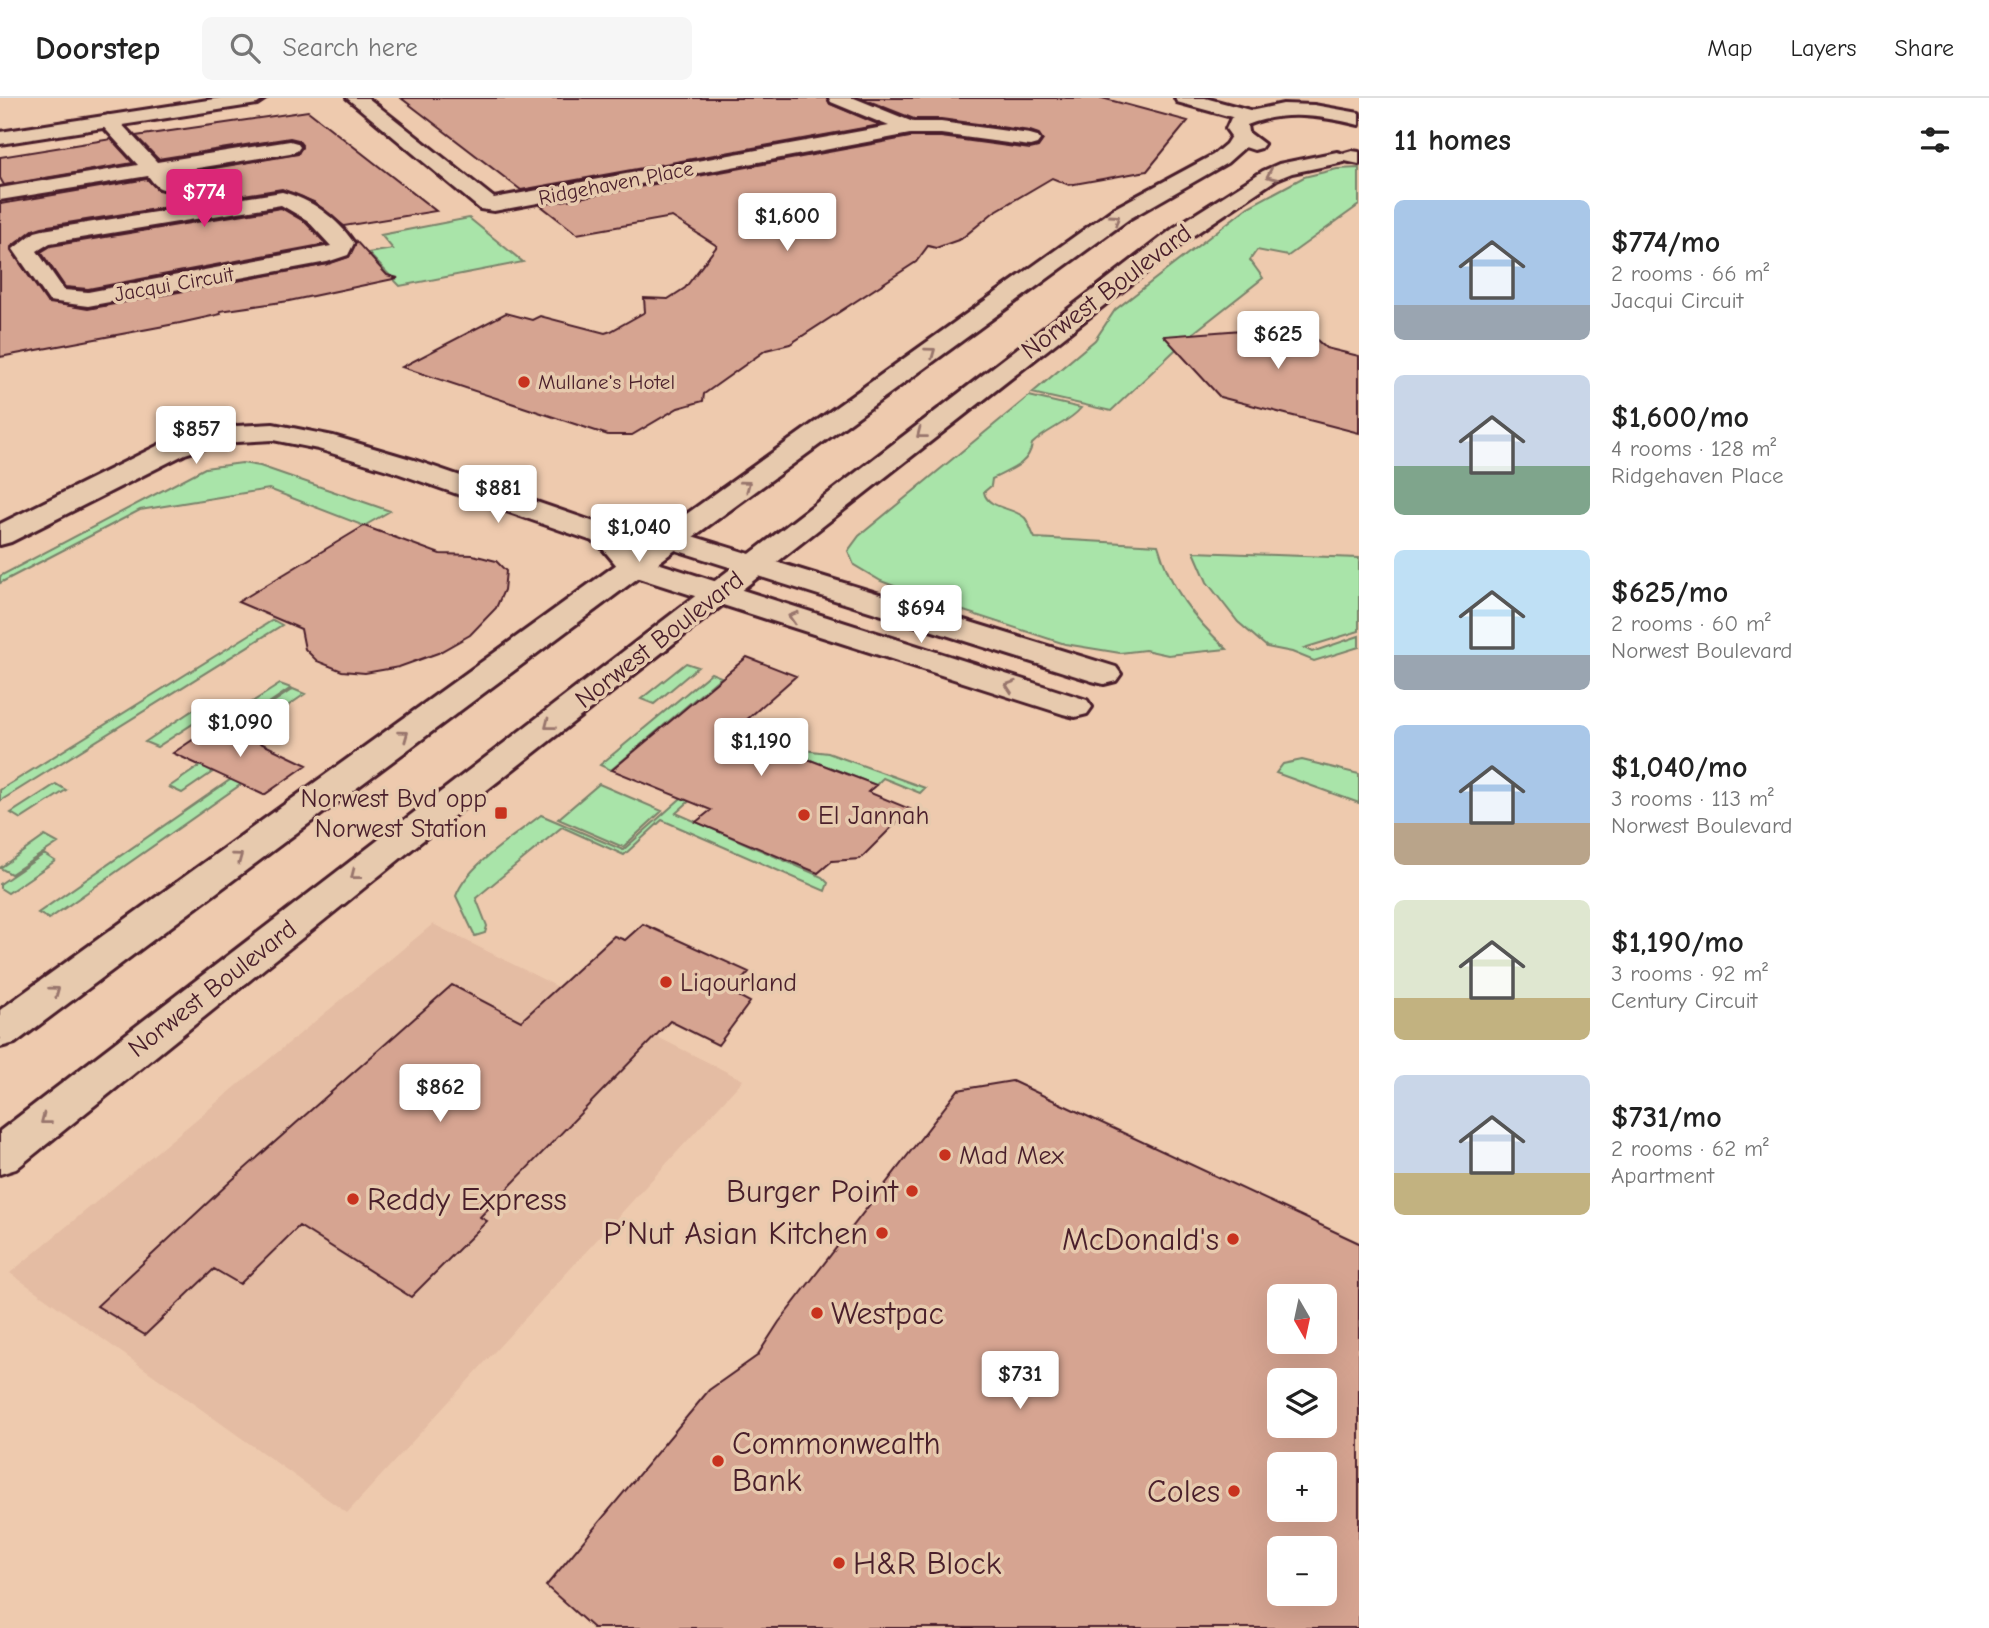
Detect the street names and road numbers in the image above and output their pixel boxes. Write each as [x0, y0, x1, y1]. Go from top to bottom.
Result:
street label: Ridgehaven Place [536, 156, 696, 210]
street label: Norwest Boulevard [1016, 218, 1198, 366]
street label: Jacqui Circuit [112, 262, 237, 306]
street label: Norwest Boulevard [570, 565, 750, 715]
street label: Norwest Boulevard [123, 914, 303, 1064]

